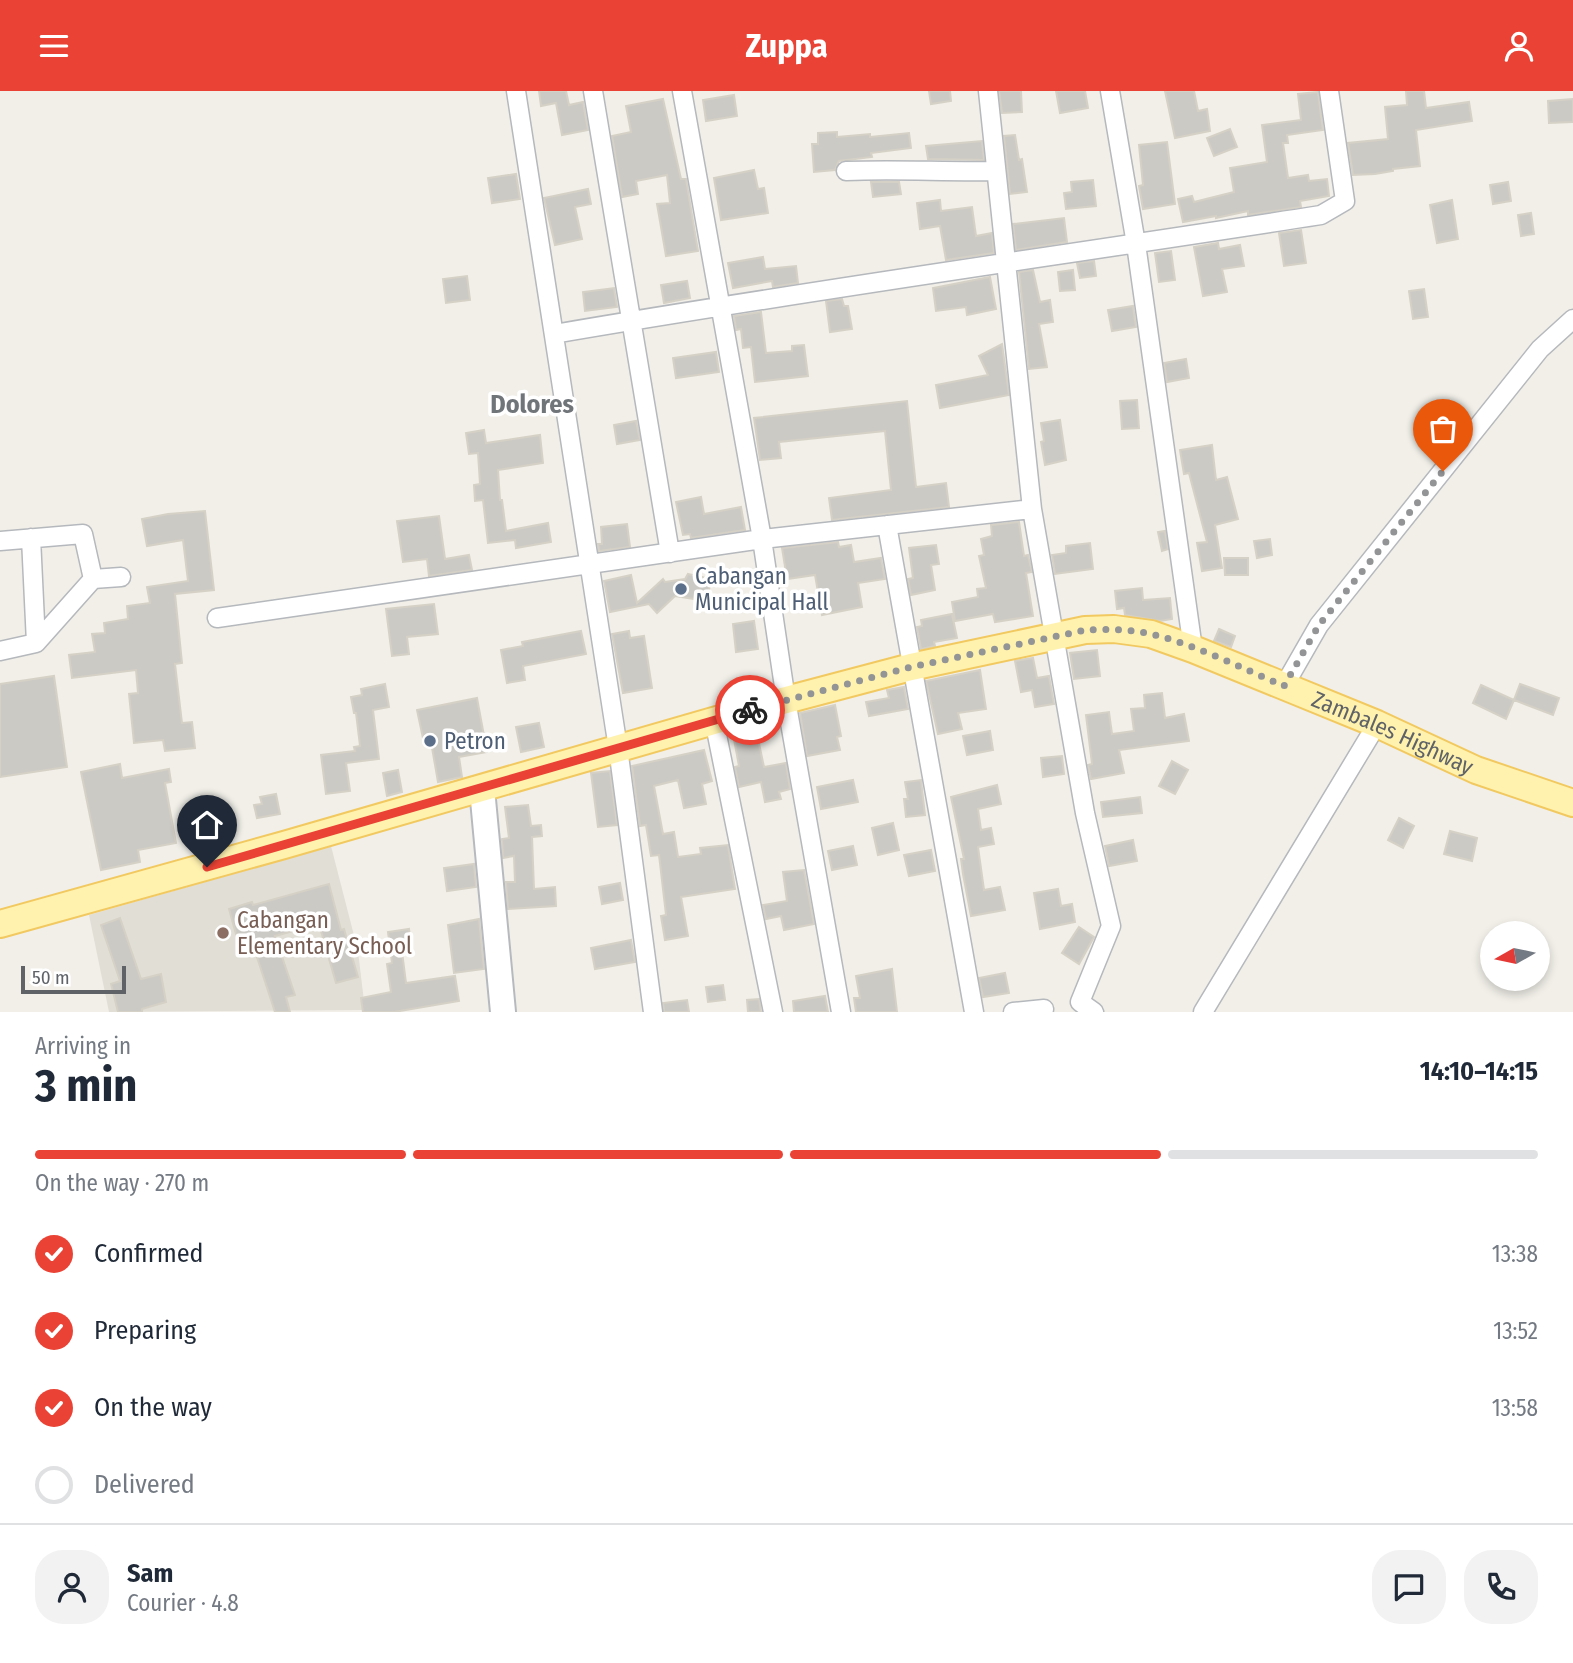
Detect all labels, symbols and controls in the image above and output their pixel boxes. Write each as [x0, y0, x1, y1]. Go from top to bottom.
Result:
icon: menu [35, 27, 73, 65]
text: Zuppa [745, 27, 828, 65]
icon: person [1500, 27, 1538, 65]
district label: Dolores [490, 389, 574, 420]
pin [1413, 399, 1473, 471]
icon: bag [1424, 410, 1462, 448]
place label: Cabangan Municipal Hall [695, 562, 829, 616]
marker: Cabangan Municipal Hall [673, 581, 689, 597]
courier [715, 675, 785, 745]
street label: Zambales Highway [1308, 685, 1479, 781]
icon: bike [731, 691, 769, 729]
place label: Petron [444, 727, 506, 755]
marker: Petron [422, 733, 438, 749]
pin [177, 795, 237, 867]
icon: home [188, 806, 226, 844]
place label: Cabangan Elementary School [237, 906, 412, 960]
north arrow [1480, 921, 1550, 991]
map controls [1480, 921, 1550, 991]
marker: Cabangan Elementary School [215, 925, 231, 941]
scale bar [21, 963, 126, 995]
text: 50 m [32, 966, 70, 989]
text: Arriving in [35, 1032, 131, 1060]
text: 14:10–14:15 [1420, 1056, 1538, 1087]
text: 3 min [35, 1058, 137, 1113]
text: On the way · 270 m [35, 1169, 209, 1197]
icon: check [35, 1235, 73, 1273]
text: Confirmed [94, 1238, 204, 1269]
text: 13:38 [1492, 1240, 1538, 1268]
icon: check [35, 1312, 73, 1350]
text: Preparing [94, 1315, 196, 1346]
text: 13:52 [1493, 1317, 1538, 1345]
icon: check [35, 1389, 73, 1427]
text: On the way [94, 1392, 212, 1423]
text: 13:58 [1492, 1394, 1538, 1422]
text: Delivered [94, 1469, 195, 1500]
button: person [35, 1550, 109, 1624]
button: chat [1372, 1550, 1446, 1624]
button: phone [1464, 1550, 1538, 1624]
text: Sam [127, 1558, 173, 1589]
text: Courier · 4.8 [127, 1589, 239, 1617]

